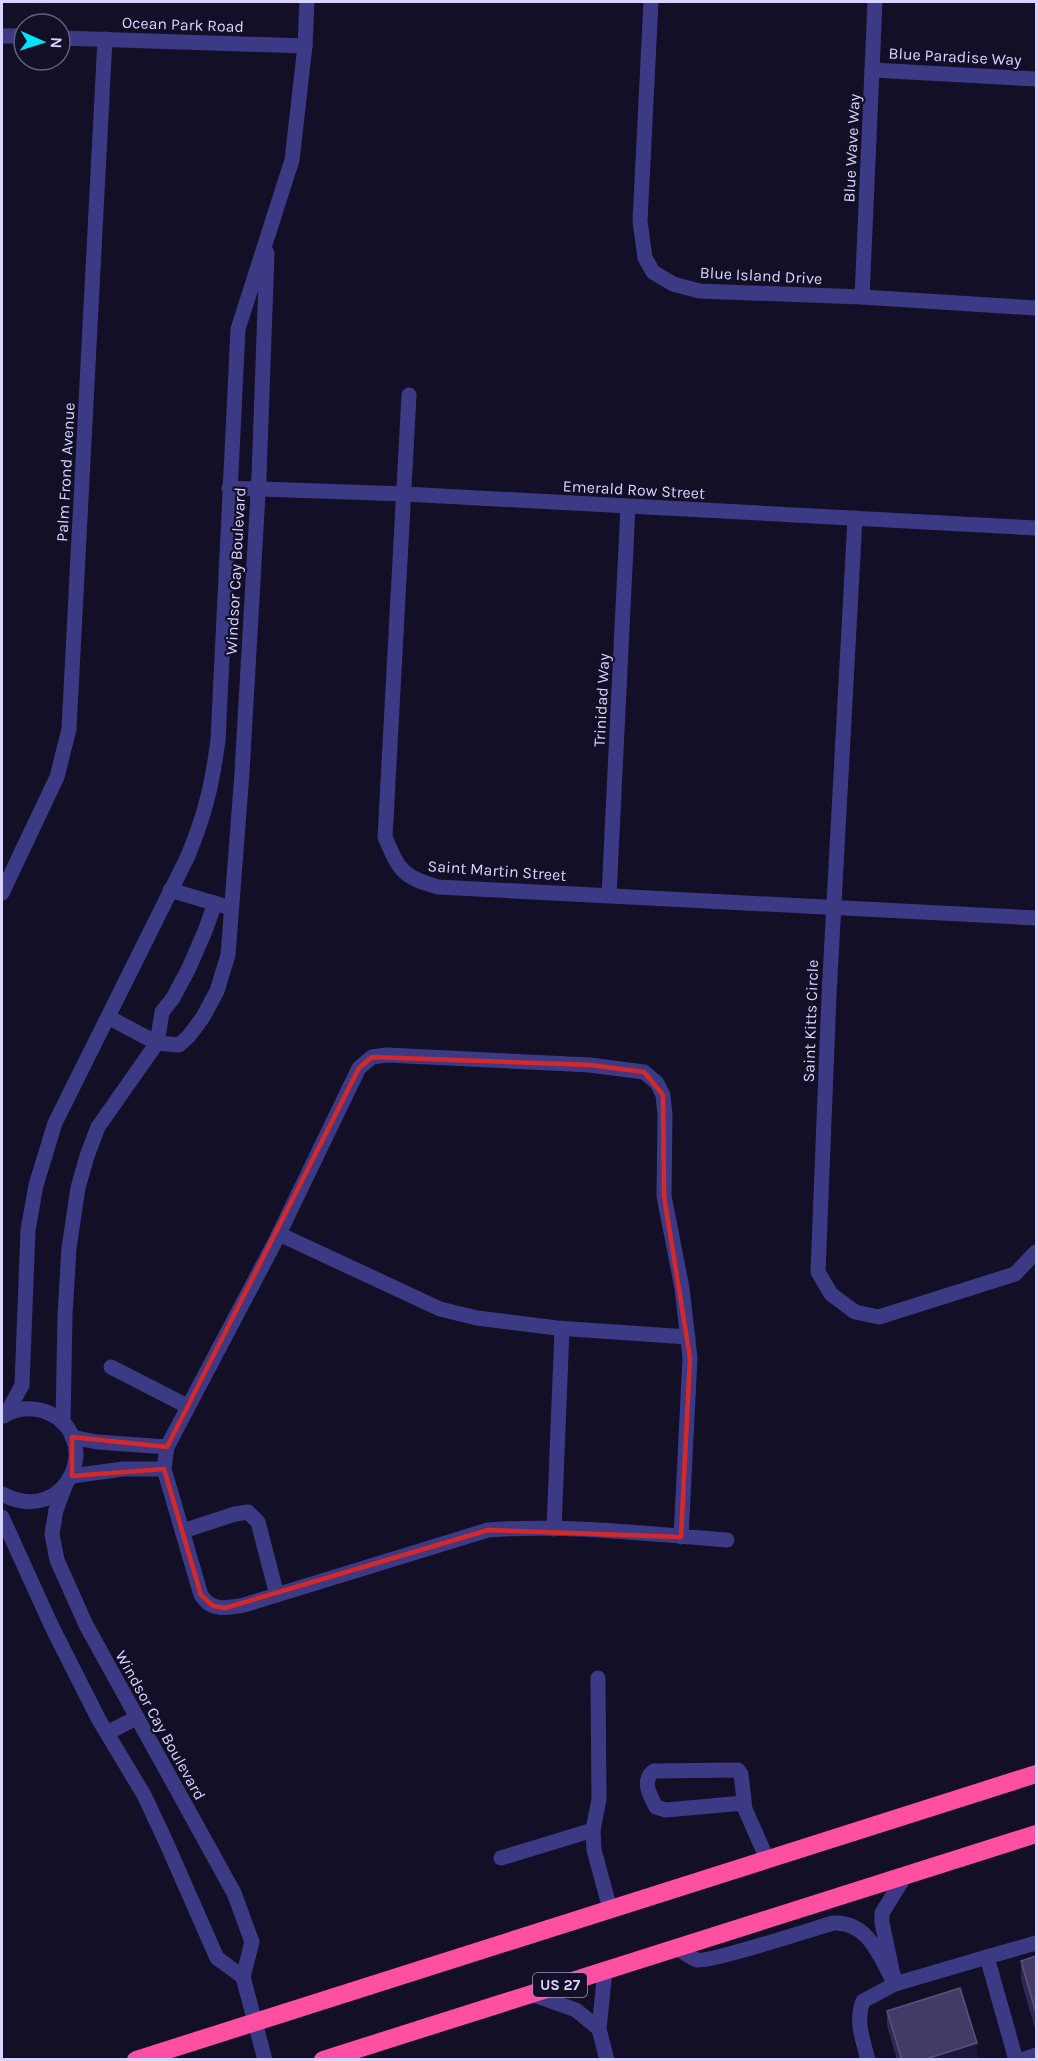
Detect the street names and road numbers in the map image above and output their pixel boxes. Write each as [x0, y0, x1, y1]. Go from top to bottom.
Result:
street label: Ocean Park Road [122, 13, 244, 36]
street label: Blue Paradise Way [888, 44, 1022, 69]
street label: Blue Wave Way [839, 93, 864, 203]
street label: Blue Island Drive [699, 263, 823, 288]
street label: Palm Frond Avenue [52, 402, 79, 542]
street label: Emerald Row Street [562, 476, 706, 503]
street label: Windsor Cay Boulevard [222, 487, 249, 655]
street label: Trinidad Way [590, 652, 613, 747]
street label: Saint Martin Street [427, 856, 567, 885]
street label: Saint Kitts Circle [799, 959, 822, 1083]
street label: Windsor Cay Boulevard [112, 1647, 210, 1803]
road number: US 27 [533, 1973, 587, 1997]

